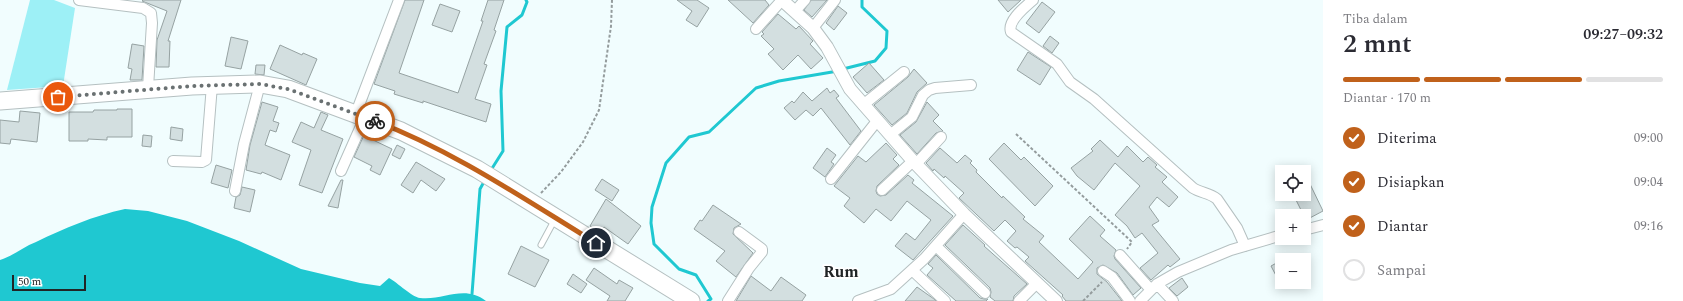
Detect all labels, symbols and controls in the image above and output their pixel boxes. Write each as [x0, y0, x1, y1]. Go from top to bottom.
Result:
text: Tiba dalam [1343, 9, 1408, 29]
text: 09:27–09:32 [1583, 23, 1663, 46]
text: 2 mnt [1343, 24, 1412, 64]
pin [41, 80, 75, 114]
icon: bag [47, 86, 69, 108]
text: Diantar · 170 m [1343, 88, 1431, 108]
courier [355, 101, 395, 141]
icon: bike [364, 110, 386, 132]
icon: check [1343, 127, 1365, 149]
text: Diterima [1377, 127, 1437, 150]
text: 09:00 [1634, 128, 1663, 148]
map controls [1275, 165, 1311, 289]
button: locate [1275, 165, 1311, 201]
icon: check [1343, 171, 1365, 193]
text: Disiapkan [1377, 171, 1445, 194]
text: 09:04 [1634, 172, 1663, 192]
button: + [1275, 209, 1311, 245]
icon: check [1343, 215, 1365, 237]
text: Diantar [1377, 215, 1428, 238]
text: 09:16 [1634, 216, 1663, 236]
pin [579, 226, 613, 260]
icon: home [585, 232, 607, 254]
button: − [1275, 253, 1311, 289]
text: Sampai [1377, 259, 1426, 282]
district label: Rum [823, 260, 859, 284]
scale bar [12, 273, 86, 292]
text: 50 m [18, 273, 41, 290]

